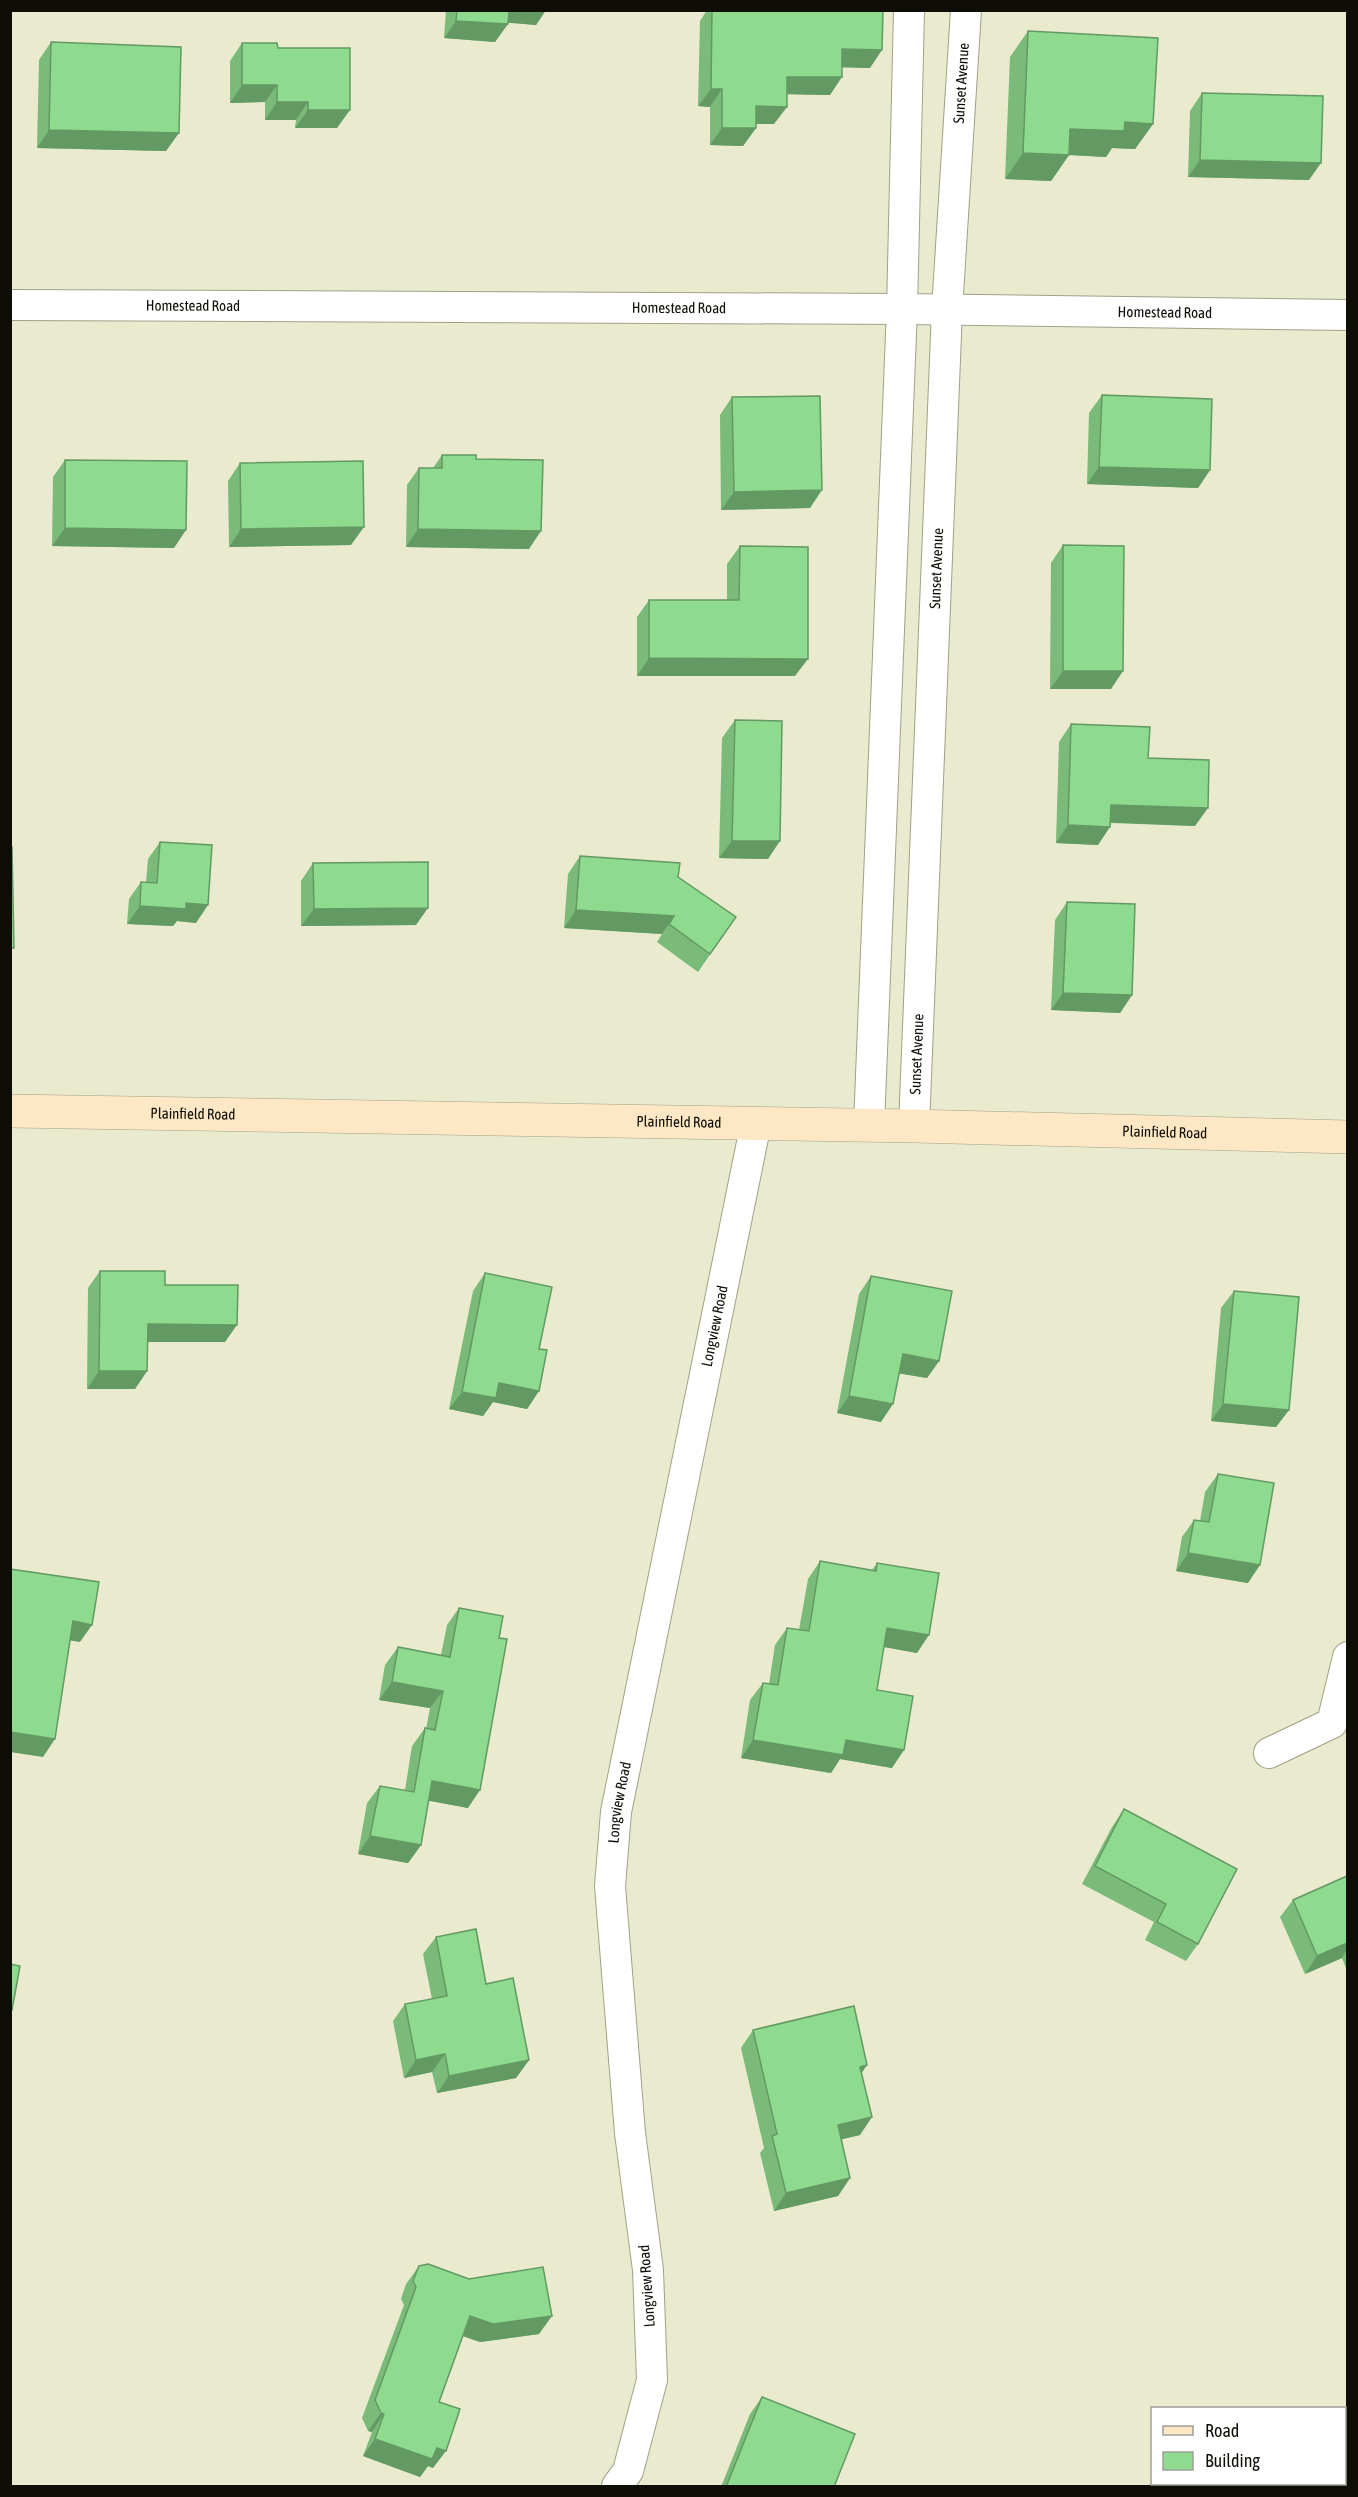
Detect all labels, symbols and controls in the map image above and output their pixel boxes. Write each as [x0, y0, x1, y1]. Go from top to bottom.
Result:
street label: Sunset Avenue [950, 42, 972, 124]
street label: Homestead Road [146, 297, 240, 314]
street label: Homestead Road [632, 299, 726, 316]
street label: Homestead Road [1118, 303, 1212, 321]
street label: Sunset Avenue [926, 527, 946, 609]
street label: Sunset Avenue [906, 1013, 927, 1095]
street label: Plainfield Road [150, 1104, 236, 1123]
street label: Plainfield Road [636, 1112, 722, 1131]
street label: Plainfield Road [1122, 1122, 1208, 1141]
street label: Longview Road [698, 1284, 731, 1368]
street label: Longview Road [604, 1760, 634, 1844]
street label: Longview Road [635, 2244, 658, 2328]
legend [1151, 2407, 1346, 2485]
text: Road [1205, 2420, 1239, 2441]
text: Building [1205, 2450, 1260, 2471]

